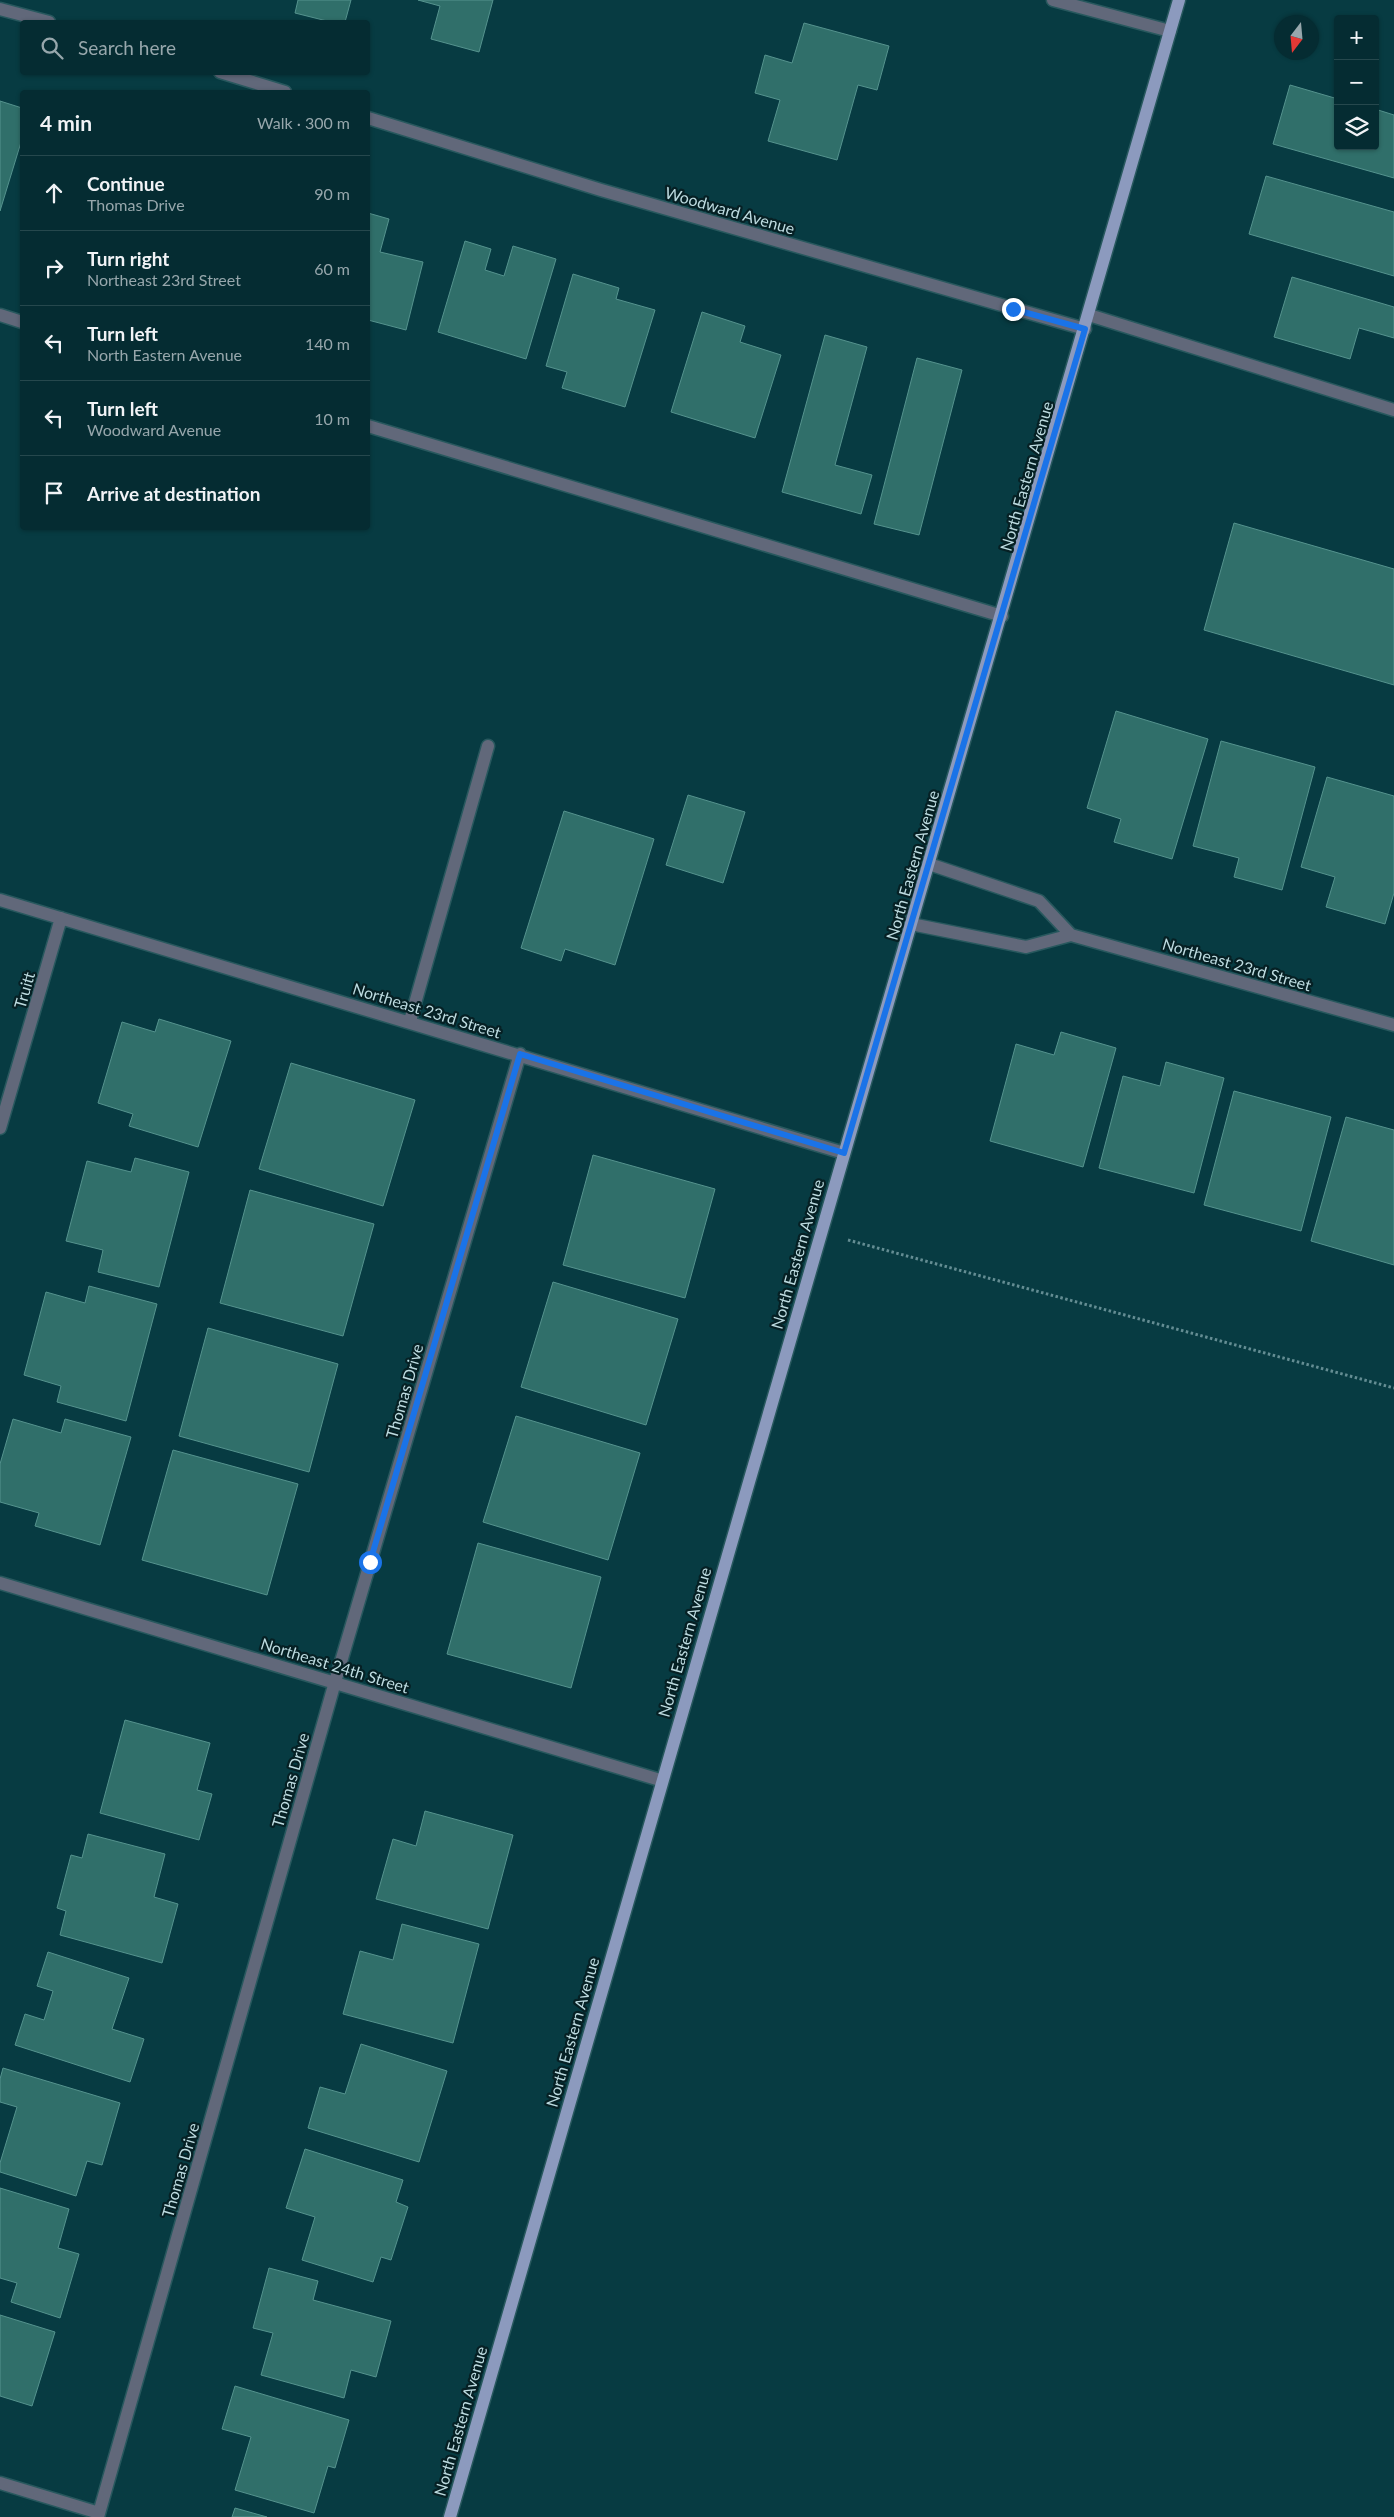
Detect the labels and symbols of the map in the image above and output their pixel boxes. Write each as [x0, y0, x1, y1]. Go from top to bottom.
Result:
north arrow [1274, 15, 1319, 60]
street label: Woodward Avenue [663, 182, 797, 238]
route end [1002, 298, 1025, 321]
street label: North Eastern Avenue [995, 399, 1057, 553]
street label: North Eastern Avenue [881, 788, 943, 942]
street label: Northeast 23rd Street [1160, 934, 1314, 994]
street label: Truitt [10, 969, 38, 1010]
street label: Northeast 23rd Street [351, 978, 504, 1042]
street label: North Eastern Avenue [766, 1177, 828, 1331]
street label: Thomas Drive [381, 1341, 427, 1441]
route start [359, 1551, 382, 1574]
street label: North Eastern Avenue [653, 1565, 715, 1719]
street label: Northeast 24th Street [259, 1633, 412, 1697]
street label: Thomas Drive [267, 1730, 313, 1830]
street label: North Eastern Avenue [541, 1955, 603, 2109]
street label: Thomas Drive [157, 2120, 203, 2220]
street label: North Eastern Avenue [429, 2344, 491, 2498]

